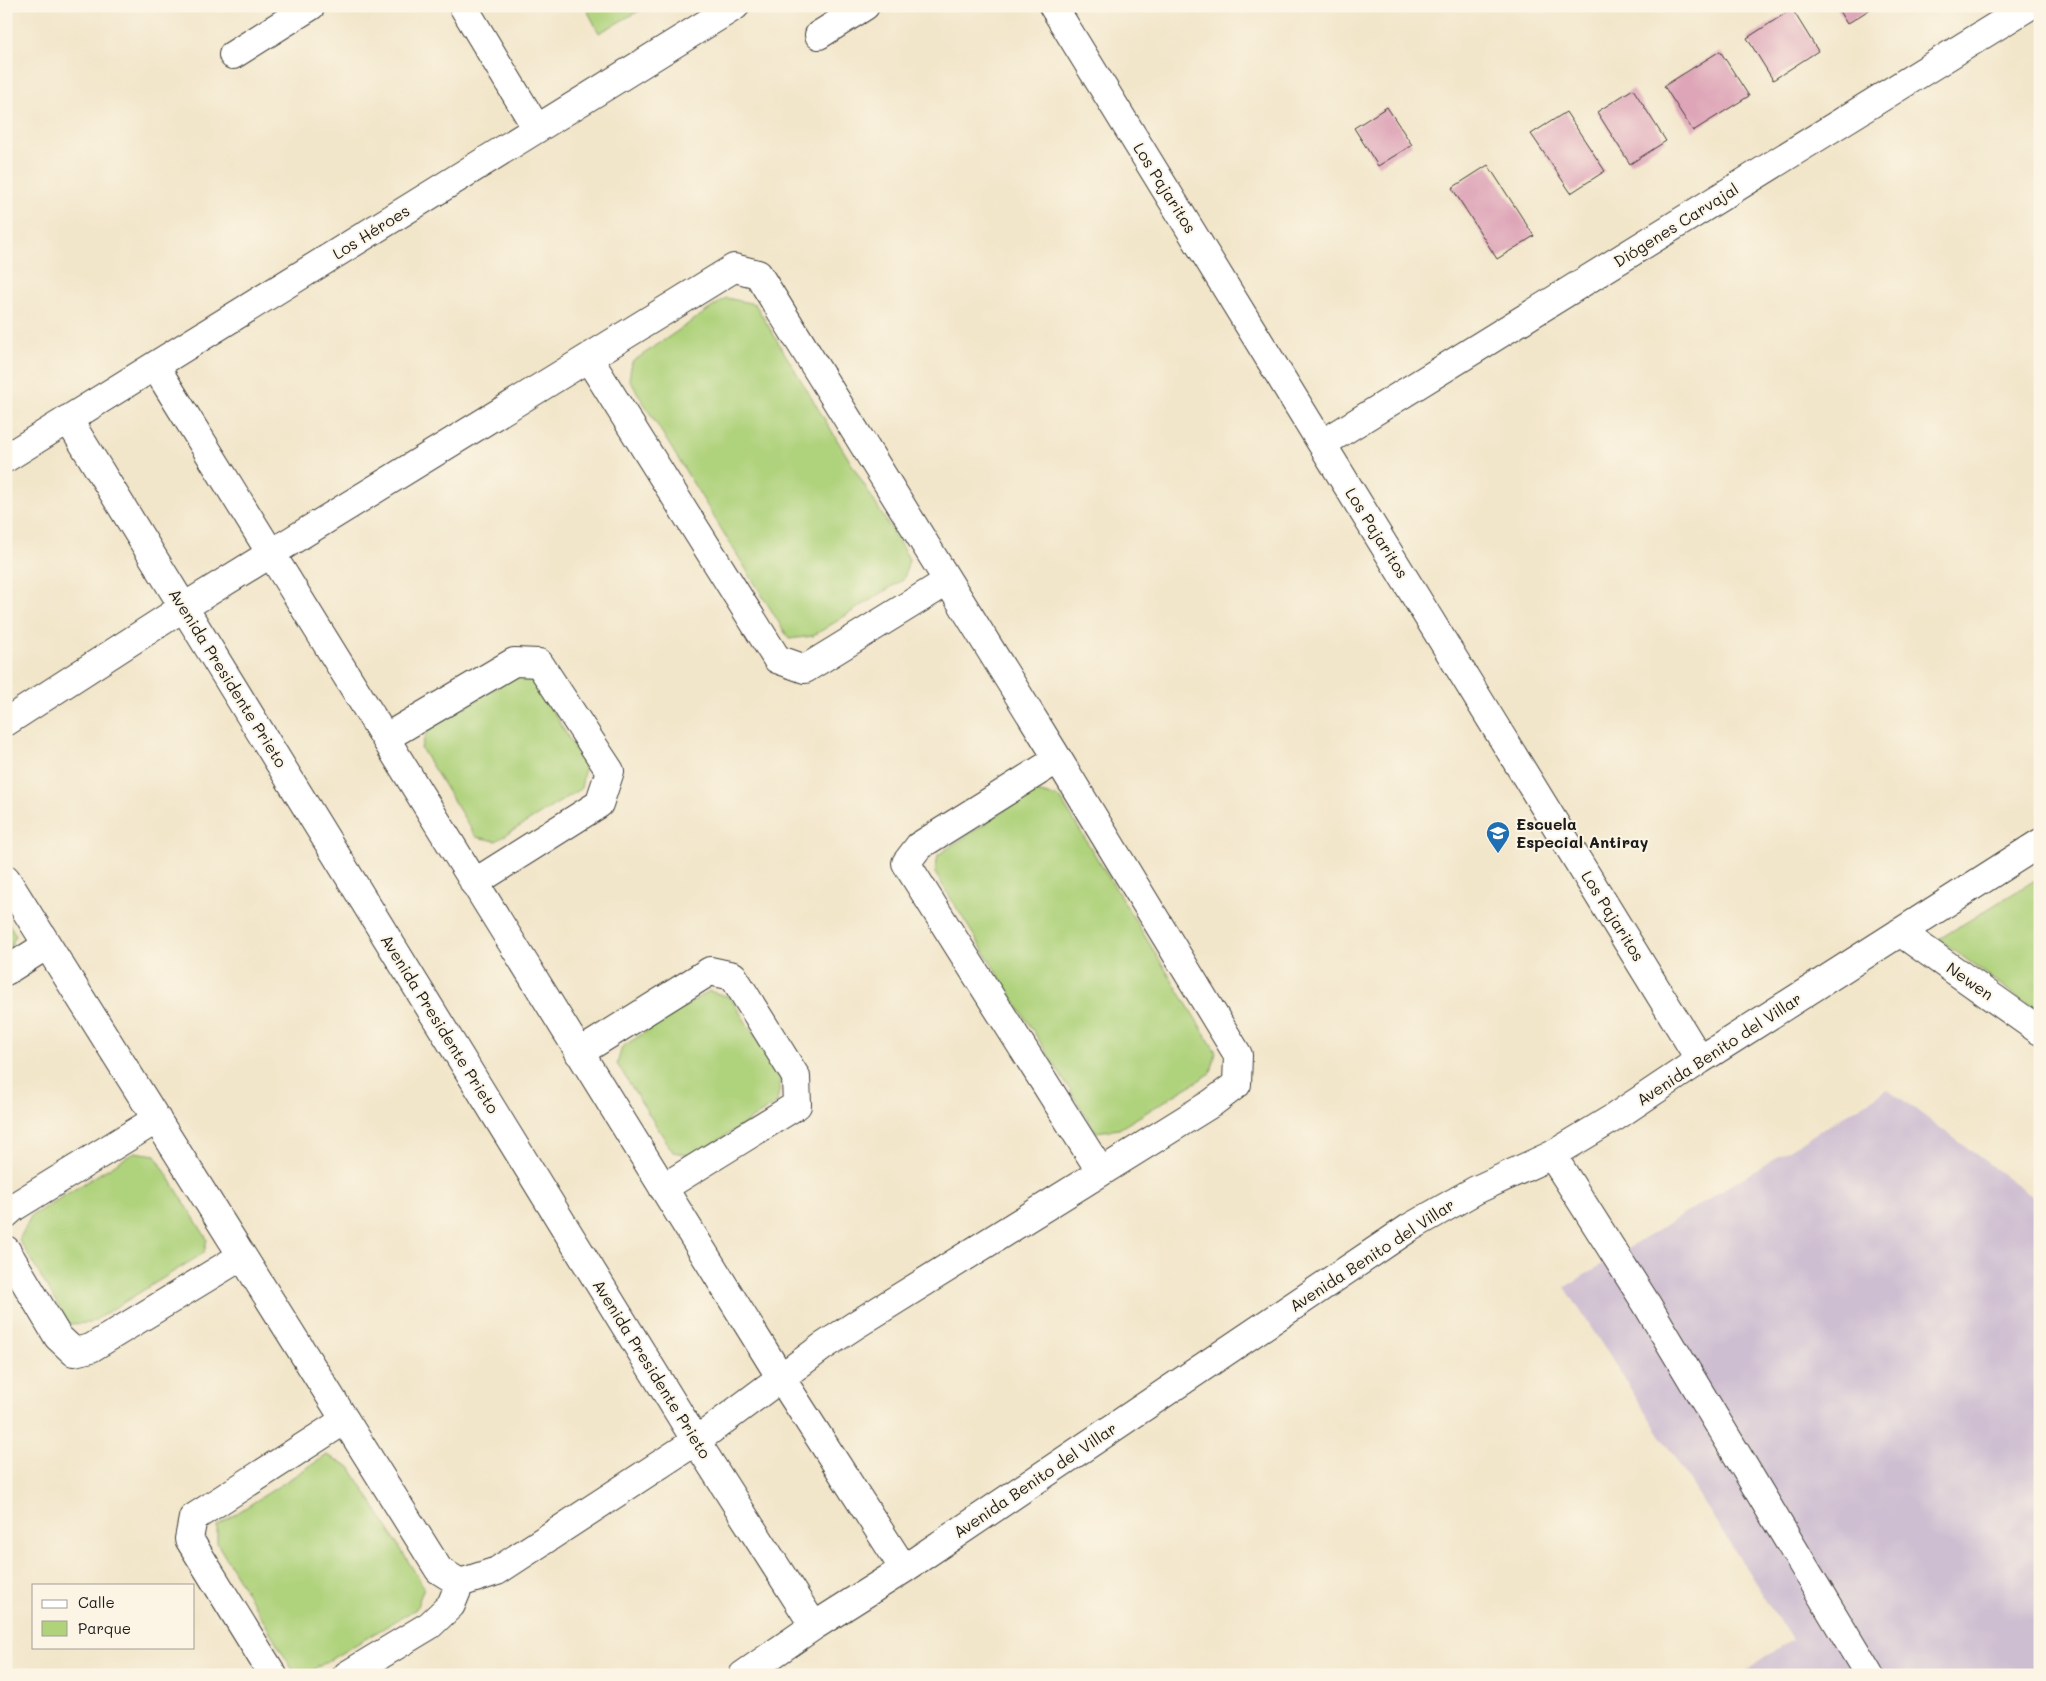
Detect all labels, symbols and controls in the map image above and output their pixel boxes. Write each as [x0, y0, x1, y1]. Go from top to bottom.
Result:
street label: Los Pajaritos [1129, 138, 1202, 237]
street label: Diógenes Carvajal [1609, 178, 1742, 271]
street label: Los Héroes [328, 200, 413, 264]
street label: Los Pajaritos [1341, 483, 1414, 582]
street label: Avenida Presidente Prieto [165, 584, 292, 771]
place label: Escuela Especial Antiray [1516, 813, 1649, 852]
school or university icon: Escuela Especial Antiray [1485, 820, 1511, 854]
street label: Los Pajaritos [1577, 866, 1650, 965]
street label: Avenida Presidente Prieto [377, 930, 504, 1117]
street label: Newen [1943, 957, 1998, 1004]
street label: Avenida Benito del Villar [1632, 987, 1805, 1110]
street label: Avenida Benito del Villar [1285, 1193, 1458, 1316]
street label: Avenida Presidente Prieto [589, 1275, 716, 1462]
street label: Avenida Benito del Villar [949, 1417, 1120, 1542]
legend [32, 1584, 195, 1648]
text: Calle [78, 1592, 115, 1612]
text: Parque [78, 1618, 131, 1638]

